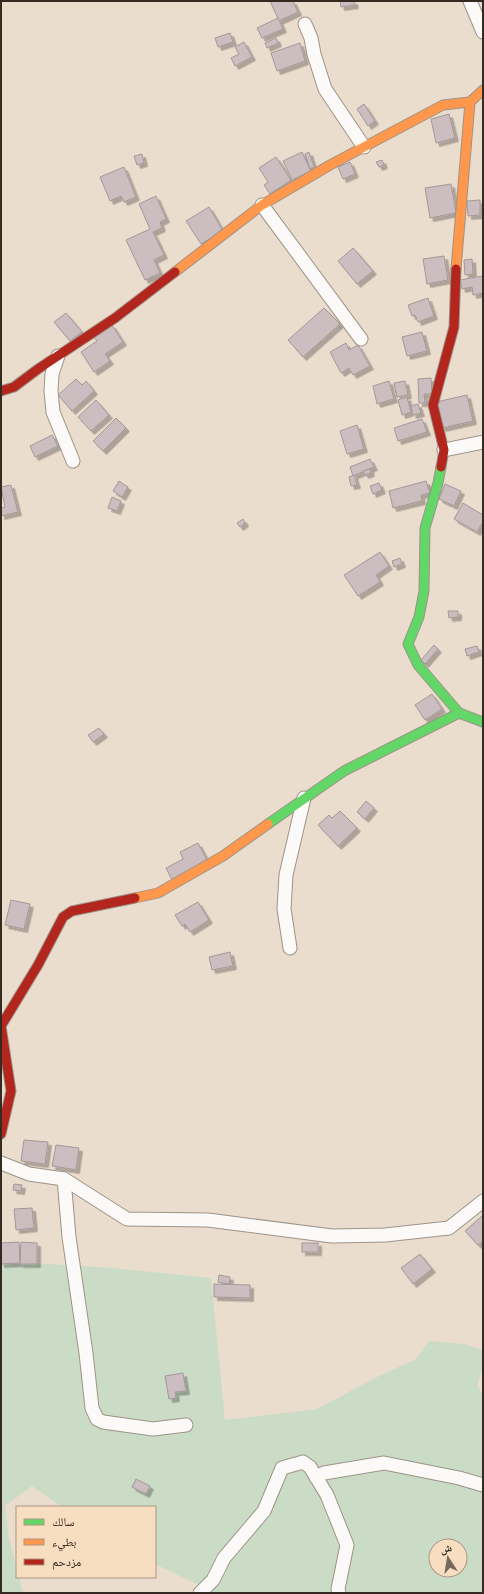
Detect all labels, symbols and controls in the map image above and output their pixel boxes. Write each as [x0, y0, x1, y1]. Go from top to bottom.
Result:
legend [16, 1506, 156, 1578]
text: سالك [52, 1514, 74, 1529]
text: بطيء [52, 1534, 76, 1552]
north arrow [428, 1538, 468, 1578]
text: ش [439, 1540, 454, 1557]
text: مزدحم [52, 1554, 81, 1570]

